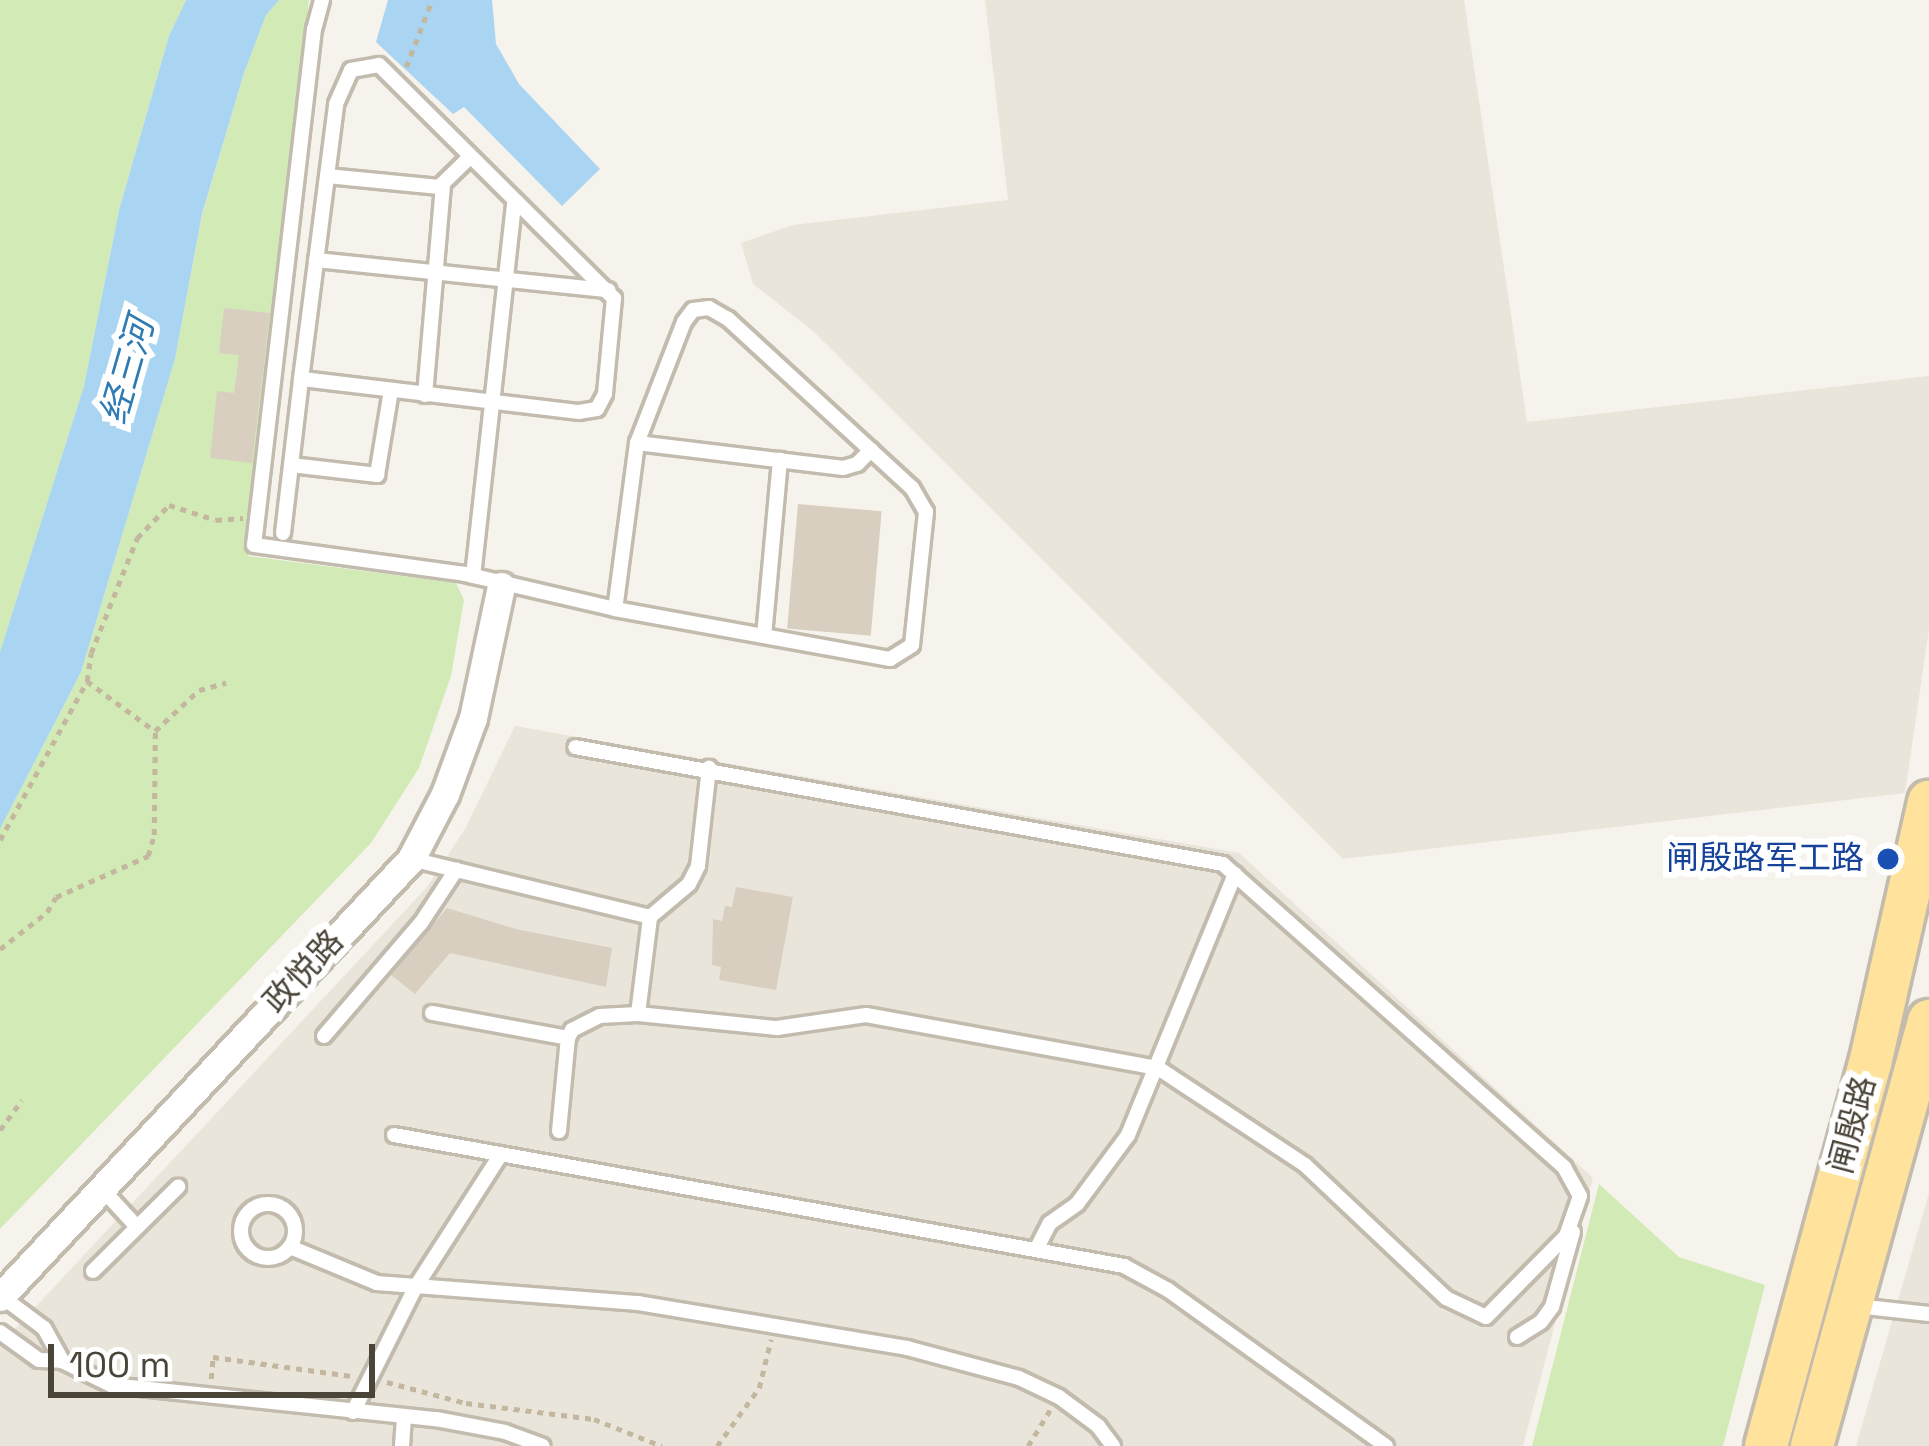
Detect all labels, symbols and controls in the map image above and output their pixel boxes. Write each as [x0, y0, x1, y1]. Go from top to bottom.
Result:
water label: 经三河 [92, 313, 164, 429]
place label: 闸殷路军工路 [1666, 839, 1864, 879]
marker: 闸殷路军工路 [1875, 846, 1901, 872]
street label: 政悦路 [256, 922, 352, 1022]
street label: 闸殷路 [1821, 1072, 1885, 1178]
scale bar [54, 1320, 381, 1394]
text: 100 m [69, 1342, 170, 1388]

